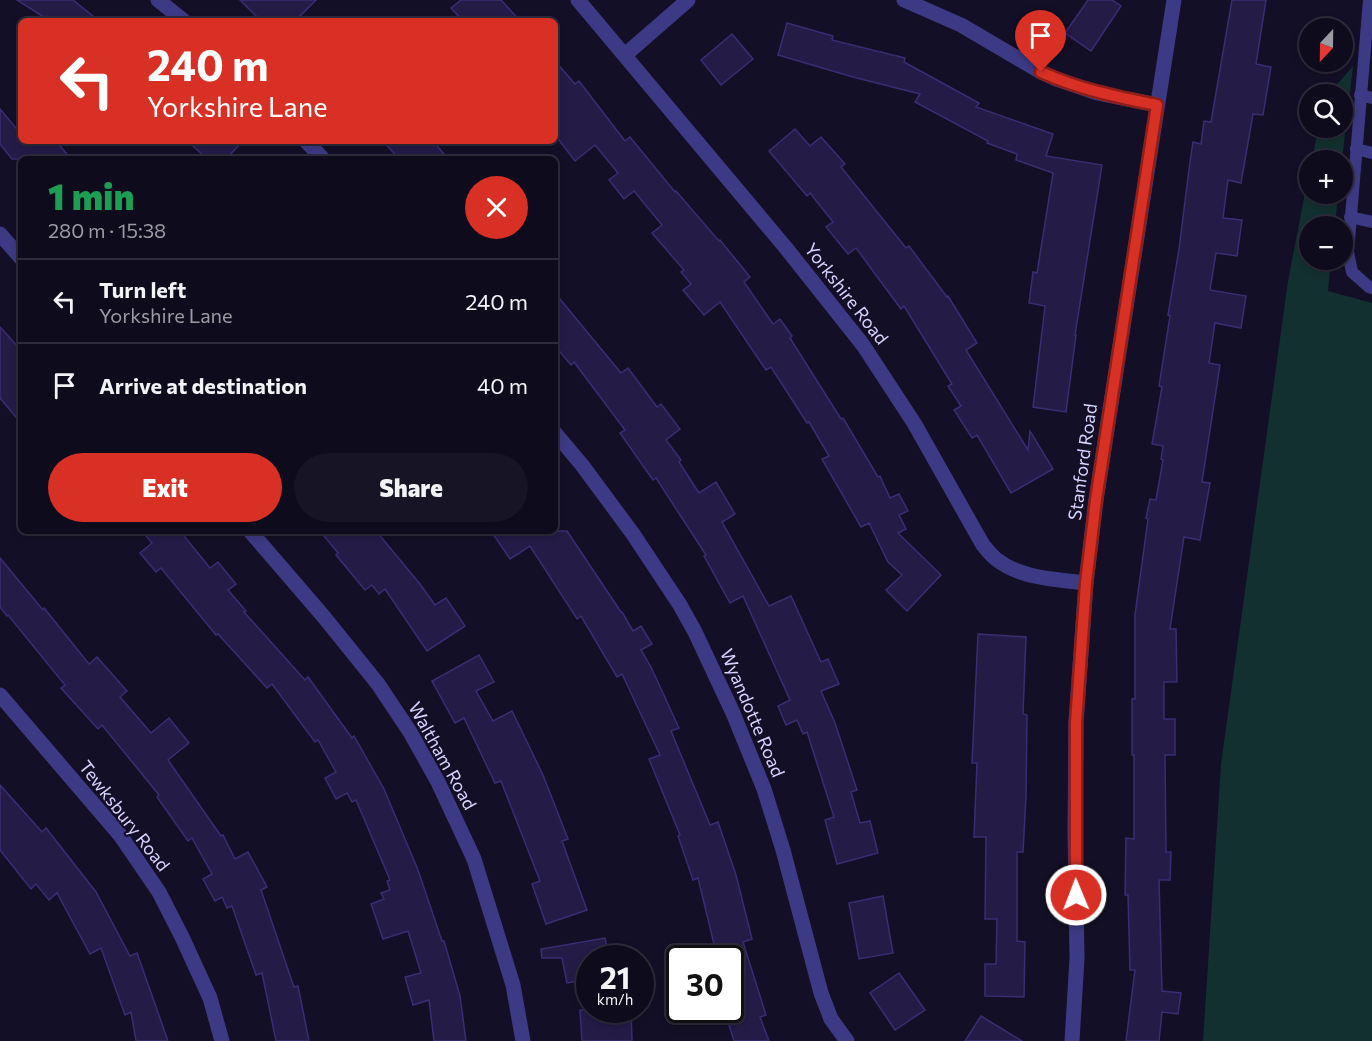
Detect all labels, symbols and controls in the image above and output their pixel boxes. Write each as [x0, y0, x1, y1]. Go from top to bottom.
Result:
pin [1015, 10, 1066, 72]
north arrow [1299, 18, 1353, 72]
map controls [1299, 18, 1353, 270]
icon: arrive [1024, 19, 1057, 52]
text: 240 m [147, 38, 269, 90]
icon: left [48, 42, 126, 120]
button: search [1299, 84, 1353, 138]
text: Yorkshire Lane [147, 90, 327, 123]
button: + [1299, 150, 1353, 204]
text: 1 min [48, 173, 134, 217]
button: close [465, 176, 528, 239]
button: − [1299, 216, 1353, 270]
text: 280 m · 15:38 [48, 218, 166, 242]
street label: Yorkshire Road [800, 238, 893, 349]
text: Turn left [99, 276, 186, 303]
icon: left [48, 285, 81, 318]
text: 240 m [465, 288, 528, 315]
text: Yorkshire Lane [99, 303, 233, 327]
icon: arrive [48, 369, 81, 402]
text: Arrive at destination [99, 372, 307, 399]
text: 40 m [477, 372, 528, 399]
street label: Stanford Road [1063, 402, 1101, 522]
button: Exit [48, 453, 282, 522]
button: Share [294, 453, 528, 522]
street label: Wyandotte Road [716, 645, 790, 780]
street label: Waltham Road [404, 698, 482, 813]
street label: Tewksbury Road [75, 756, 175, 875]
position arrow [1044, 863, 1108, 927]
speed limit sign: 30 [666, 945, 744, 1023]
text: 21 [600, 958, 630, 995]
text: km/h [597, 990, 633, 1008]

